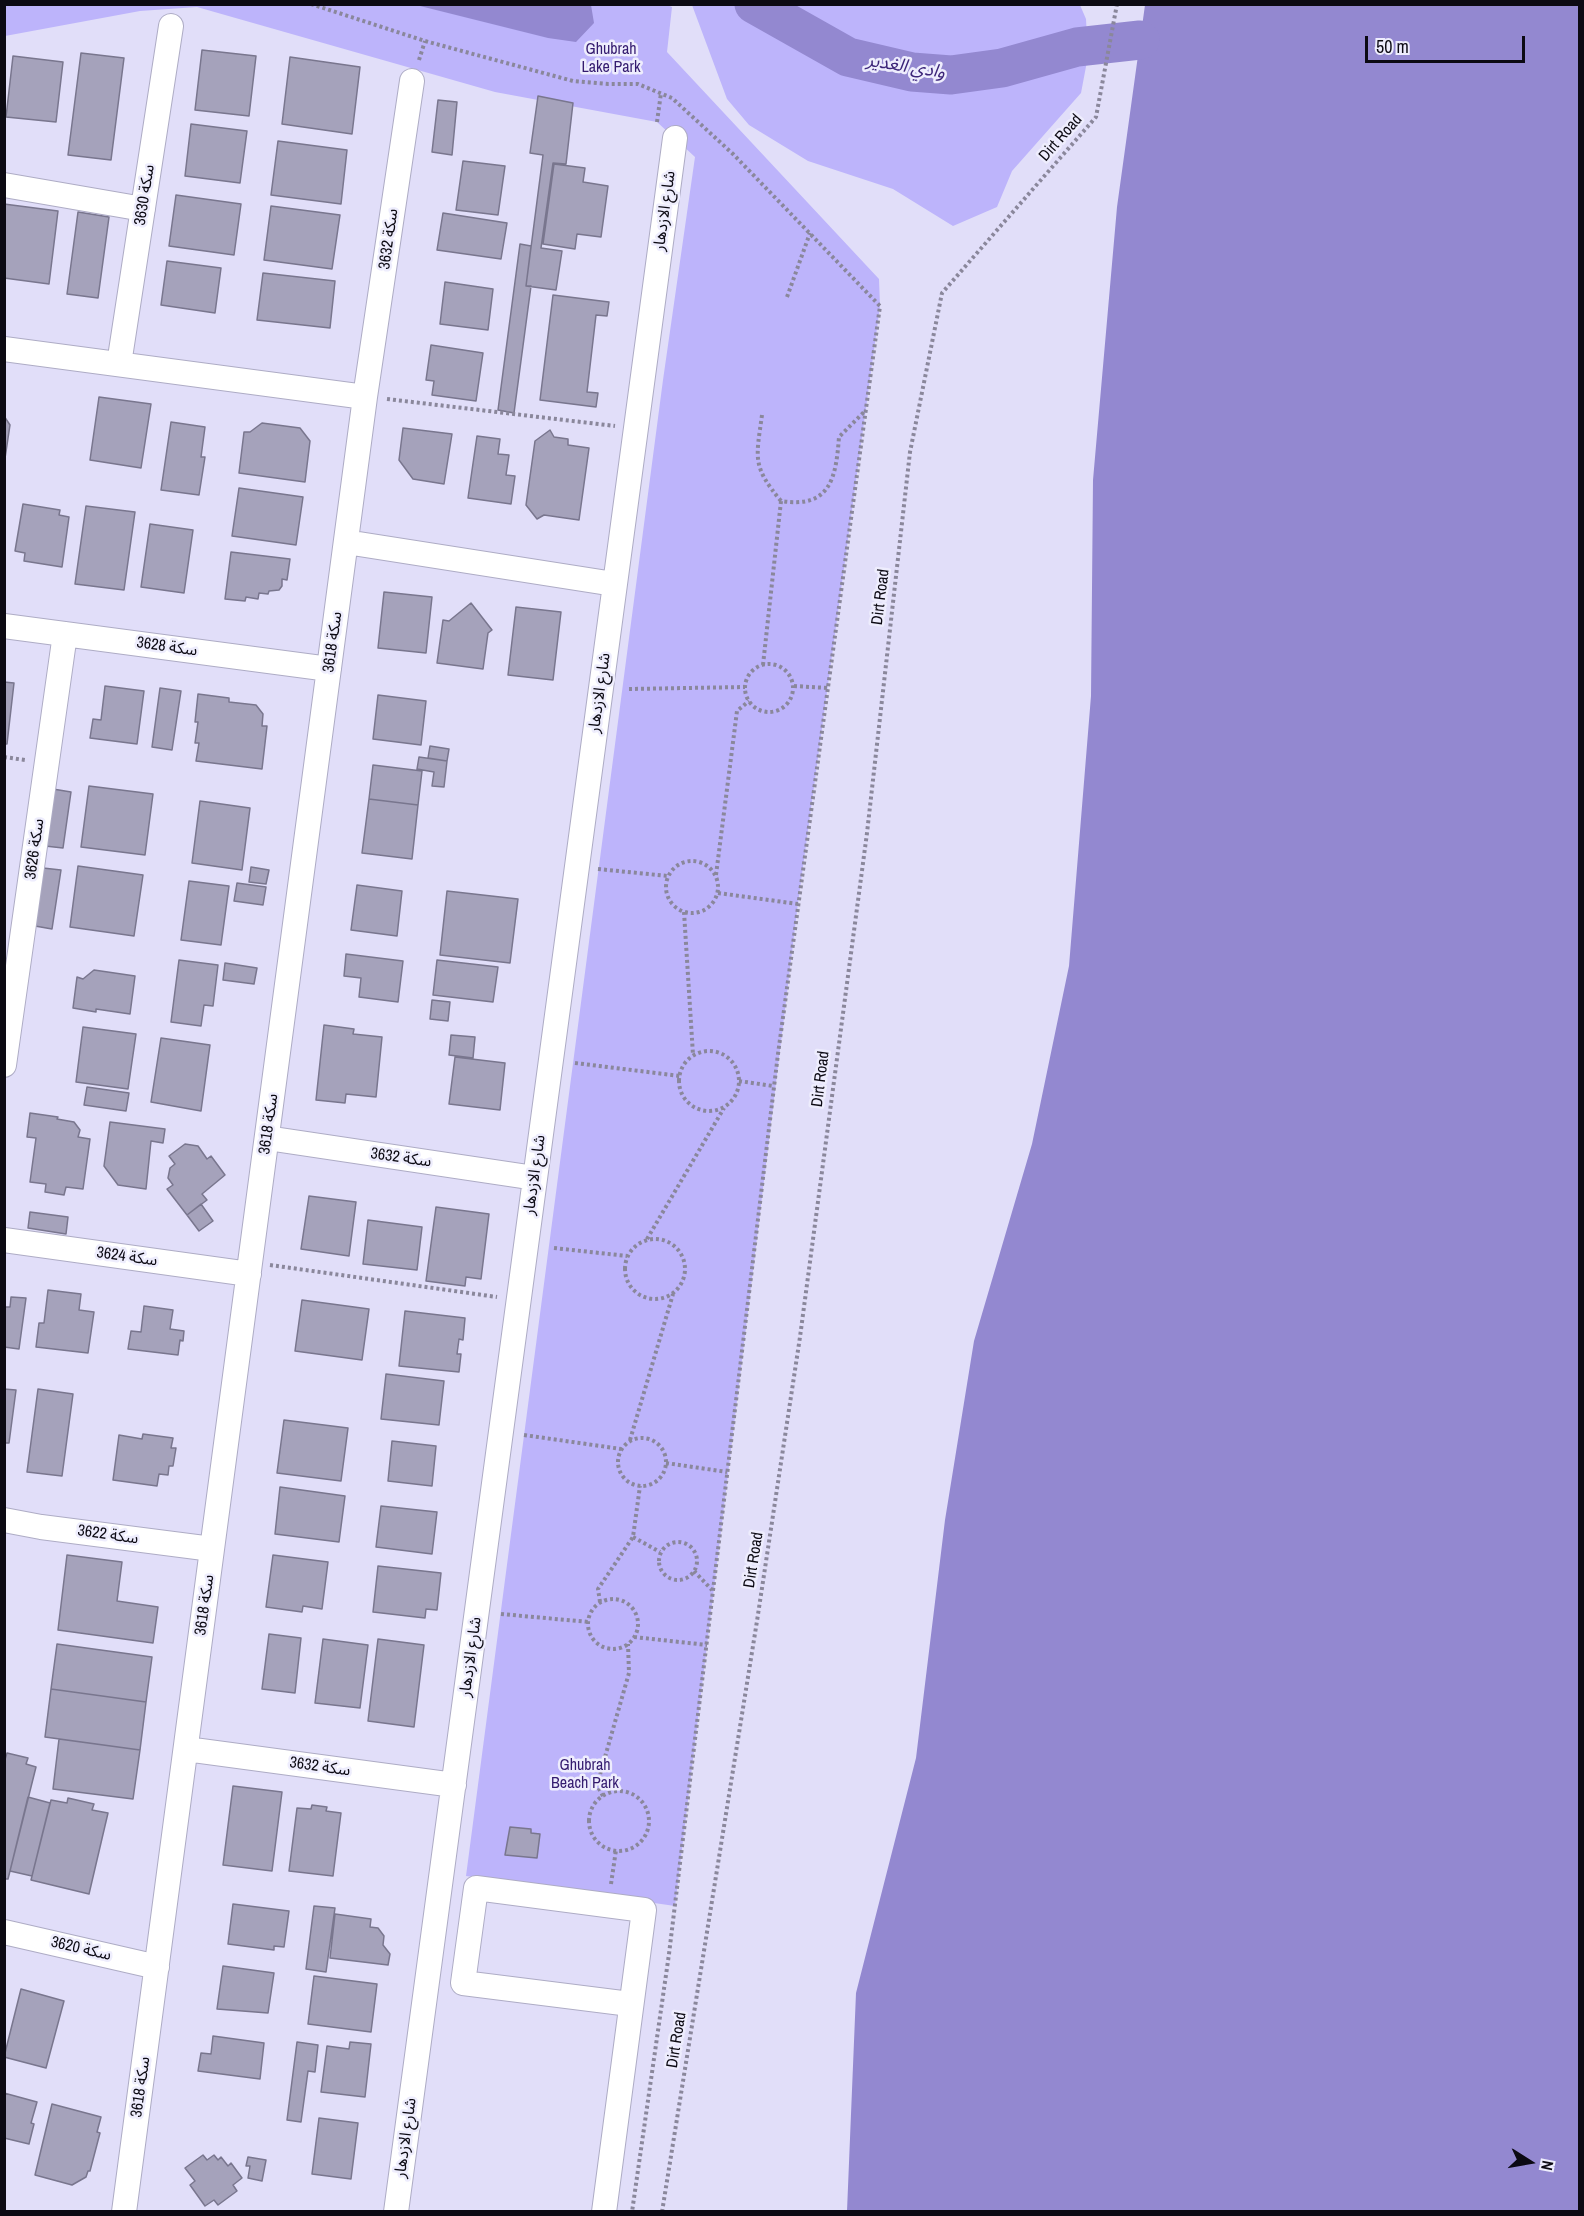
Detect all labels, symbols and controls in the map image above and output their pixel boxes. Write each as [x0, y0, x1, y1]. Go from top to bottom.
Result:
scale bar [1368, 24, 1528, 62]
text: 50 m [1376, 34, 1409, 59]
park label: Ghubrah Lake Park [581, 40, 641, 78]
water label: وادي الغدير [865, 50, 947, 84]
street label: Dirt Road [1035, 111, 1087, 165]
street label: سكة 3630 [131, 163, 159, 227]
street label: شارع الازدهار [650, 170, 680, 252]
street label: سكة 3632 [375, 207, 403, 271]
street label: Dirt Road [868, 568, 894, 626]
street label: سكة 3618 [319, 610, 347, 674]
street label: سكة 3628 [135, 633, 199, 661]
street label: شارع الازدهار [585, 652, 615, 734]
street label: سكة 3626 [21, 817, 49, 881]
street label: Dirt Road [808, 1050, 834, 1108]
street label: سكة 3618 [255, 1092, 283, 1156]
street label: شارع الازدهار [520, 1134, 550, 1216]
street label: سكة 3632 [369, 1144, 433, 1172]
street label: سكة 3624 [95, 1243, 159, 1271]
street label: سكة 3622 [76, 1521, 140, 1549]
street label: Dirt Road [740, 1531, 768, 1589]
street label: سكة 3618 [191, 1573, 219, 1637]
street label: شارع الازدهار [456, 1616, 486, 1698]
street label: سكة 3632 [288, 1753, 352, 1781]
park label: Ghubrah Beach Park [551, 1756, 619, 1794]
street label: سكة 3620 [49, 1933, 113, 1965]
street label: Dirt Road [663, 2011, 691, 2069]
street label: سكة 3618 [127, 2055, 155, 2119]
street label: شارع الازدهار [391, 2097, 421, 2179]
north arrow [1500, 2132, 1560, 2192]
text: N [1536, 2159, 1559, 2172]

